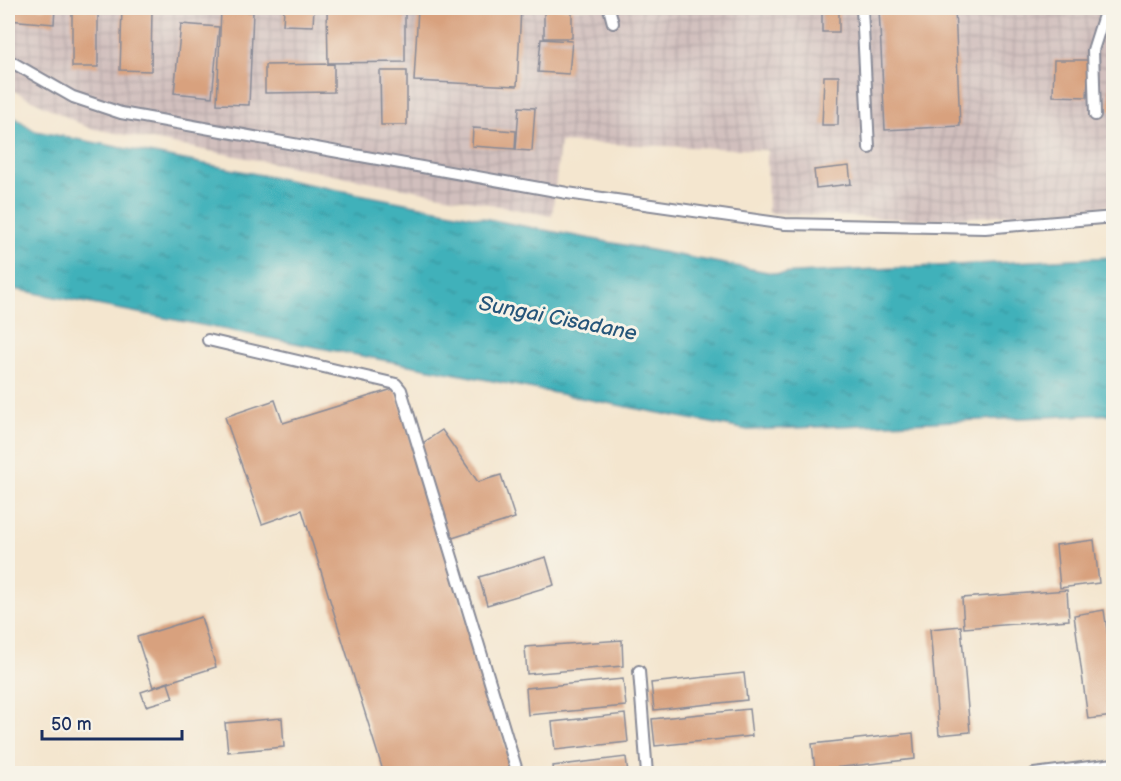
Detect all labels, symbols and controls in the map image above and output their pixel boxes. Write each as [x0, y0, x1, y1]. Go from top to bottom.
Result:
water label: Sungai Cisadane [477, 291, 639, 346]
scale bar [42, 703, 182, 741]
text: 50 m [51, 714, 92, 735]

